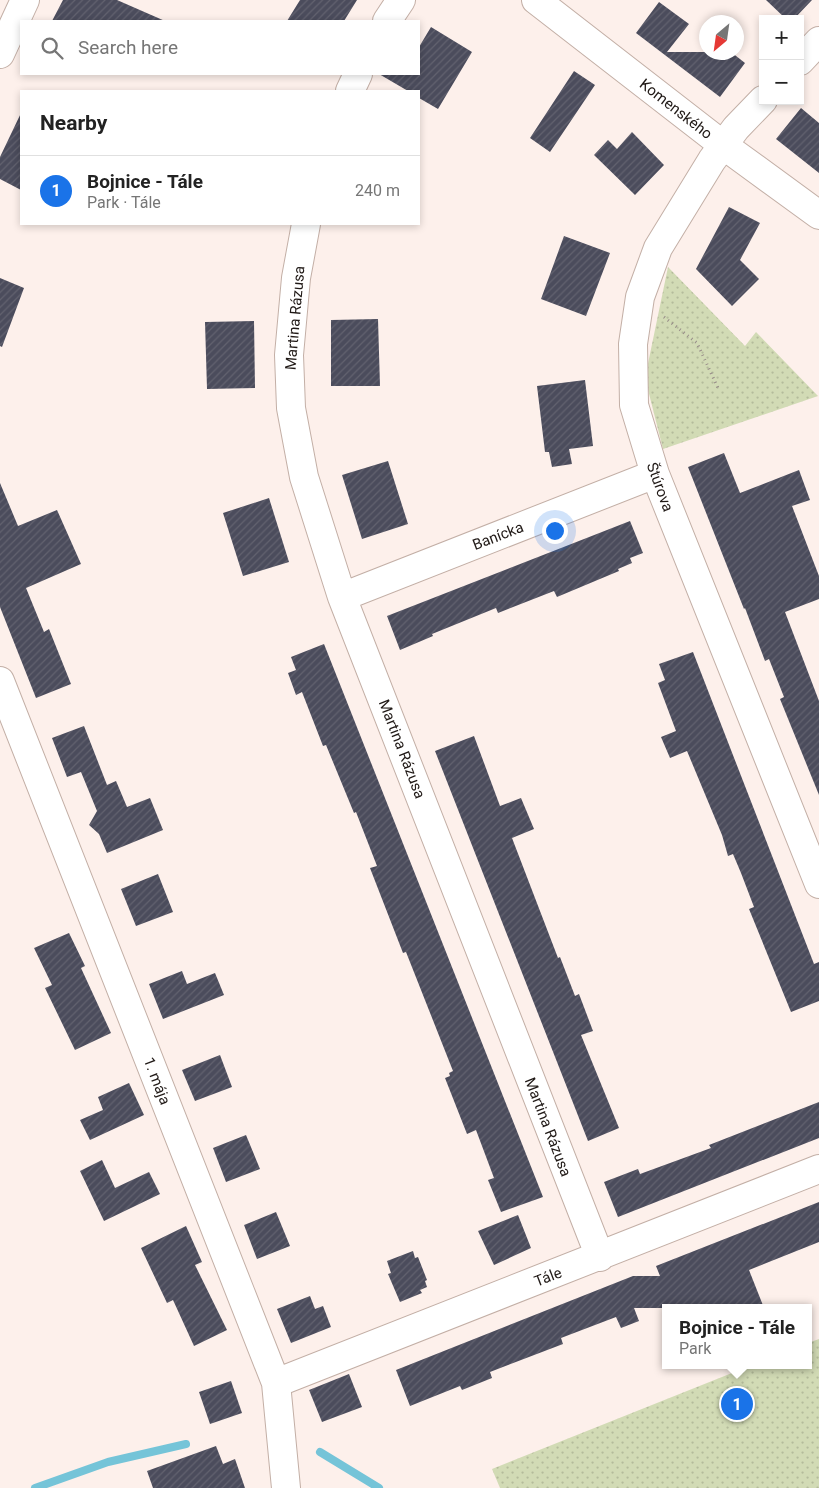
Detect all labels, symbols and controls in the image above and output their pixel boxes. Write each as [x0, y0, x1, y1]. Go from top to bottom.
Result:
north arrow [699, 15, 744, 60]
map controls [759, 15, 804, 105]
button: + [759, 15, 804, 60]
search box [20, 20, 420, 75]
icon: search [38, 34, 66, 62]
text: Search here [78, 36, 178, 59]
button: − [759, 60, 804, 105]
street label: Komenského [636, 75, 716, 143]
text: Nearby [40, 111, 107, 135]
text: Bojnice - Tále [87, 170, 203, 193]
text: 1 [51, 181, 61, 200]
text: 240 m [355, 181, 400, 200]
text: Park · Tále [87, 193, 161, 212]
street label: Martina Rázusa [281, 265, 309, 371]
street label: Štúrova [643, 460, 677, 514]
street label: Banícka [470, 518, 526, 554]
your location [542, 518, 568, 544]
street label: Martina Rázusa [375, 697, 429, 801]
street label: 1. mája [140, 1055, 174, 1107]
street label: Martina Rázusa [521, 1075, 575, 1179]
street label: Tále [532, 1264, 564, 1290]
popup [662, 1304, 812, 1369]
text: Bojnice - Tále [679, 1316, 795, 1339]
text: Park [679, 1339, 711, 1358]
pin: 1 [721, 1385, 753, 1423]

